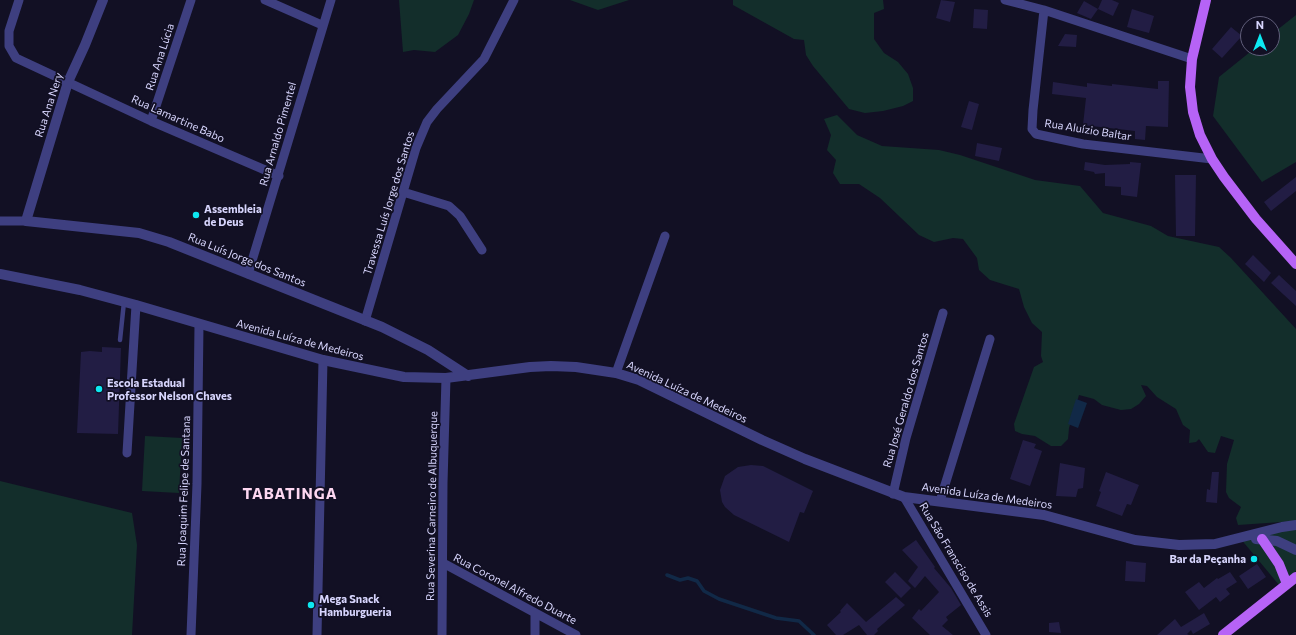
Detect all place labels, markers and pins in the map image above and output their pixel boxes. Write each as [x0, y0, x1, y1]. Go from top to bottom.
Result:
place label: Assembleia de Deus [204, 202, 262, 228]
marker: Assembleia de Deus [191, 210, 201, 220]
place label: Escola Estadual Professor Nelson Chaves [107, 376, 232, 402]
marker: Escola Estadual Professor Nelson Chaves [94, 384, 104, 394]
place label: Bar da Peçanha [1170, 552, 1246, 566]
marker: Bar da Peçanha [1249, 554, 1259, 564]
place label: Mega Snack Hamburgueria [319, 592, 391, 618]
marker: Mega Snack Hamburgueria [306, 600, 316, 610]

